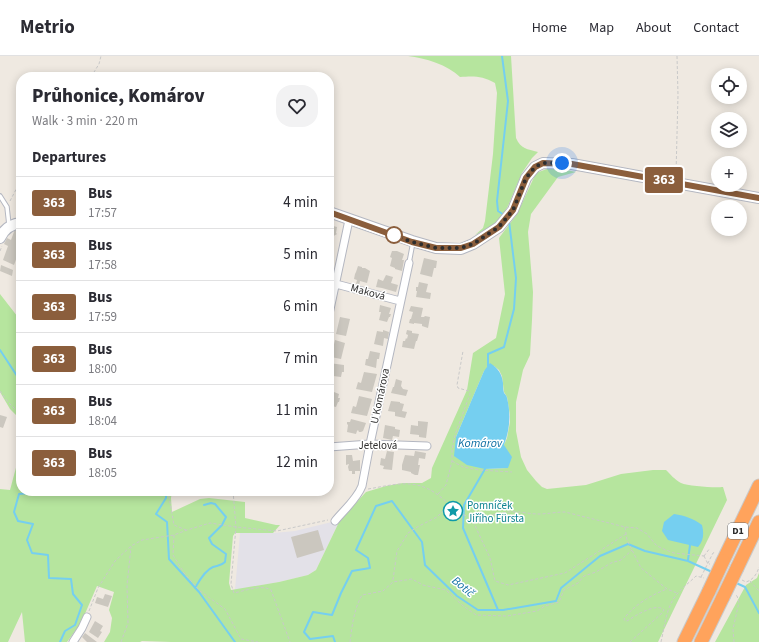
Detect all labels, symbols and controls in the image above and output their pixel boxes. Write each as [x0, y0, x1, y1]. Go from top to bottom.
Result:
text: Metrio [20, 14, 75, 41]
text: Home [532, 18, 567, 38]
text: Map [589, 18, 614, 38]
text: About [636, 18, 671, 38]
text: Contact [693, 18, 739, 38]
map controls [711, 68, 747, 236]
button: locate [711, 68, 747, 104]
text: Průhonice, Komárov [32, 83, 205, 110]
button: heart [276, 85, 318, 127]
text: Walk · 3 min · 220 m [32, 112, 138, 130]
button: layers [711, 112, 747, 148]
text: Departures [32, 147, 106, 168]
your location [552, 153, 572, 173]
button: + [711, 156, 747, 192]
line badge: 363 [641, 167, 687, 193]
text: 363 [653, 170, 675, 190]
text: Bus [88, 183, 112, 204]
text: 4 min [283, 192, 318, 213]
text: 363 [43, 193, 65, 213]
button: − [711, 200, 747, 236]
text: 17:57 [88, 204, 117, 222]
unlabelled marker [385, 226, 403, 244]
text: Bus [88, 235, 112, 256]
text: 5 min [283, 244, 318, 265]
text: 363 [43, 245, 65, 265]
text: 17:58 [88, 256, 117, 274]
street label: Maková [349, 280, 387, 304]
text: Bus [88, 287, 112, 308]
text: 6 min [283, 296, 318, 317]
text: 363 [43, 297, 65, 317]
text: 17:59 [88, 308, 117, 326]
text: Bus [88, 339, 112, 360]
text: 7 min [283, 348, 318, 369]
text: 363 [43, 349, 65, 369]
text: 18:00 [88, 360, 117, 378]
street label: U Komárova [367, 367, 393, 425]
text: Bus [88, 391, 112, 412]
text: 11 min [276, 400, 318, 421]
text: 363 [43, 401, 65, 421]
text: 18:04 [88, 412, 117, 430]
water label: Komárov [458, 435, 503, 452]
street label: Jetelová [359, 438, 397, 453]
text: Bus [88, 443, 112, 464]
text: 12 min [276, 452, 318, 473]
text: 363 [43, 453, 65, 473]
text: 18:05 [88, 464, 117, 482]
place label: Pomníček Jiřího Fürsta [467, 498, 524, 526]
place icon: Pomníček Jiřího Fürsta [442, 500, 464, 522]
road number: D1 [728, 523, 748, 539]
water label: Botič [448, 572, 479, 603]

